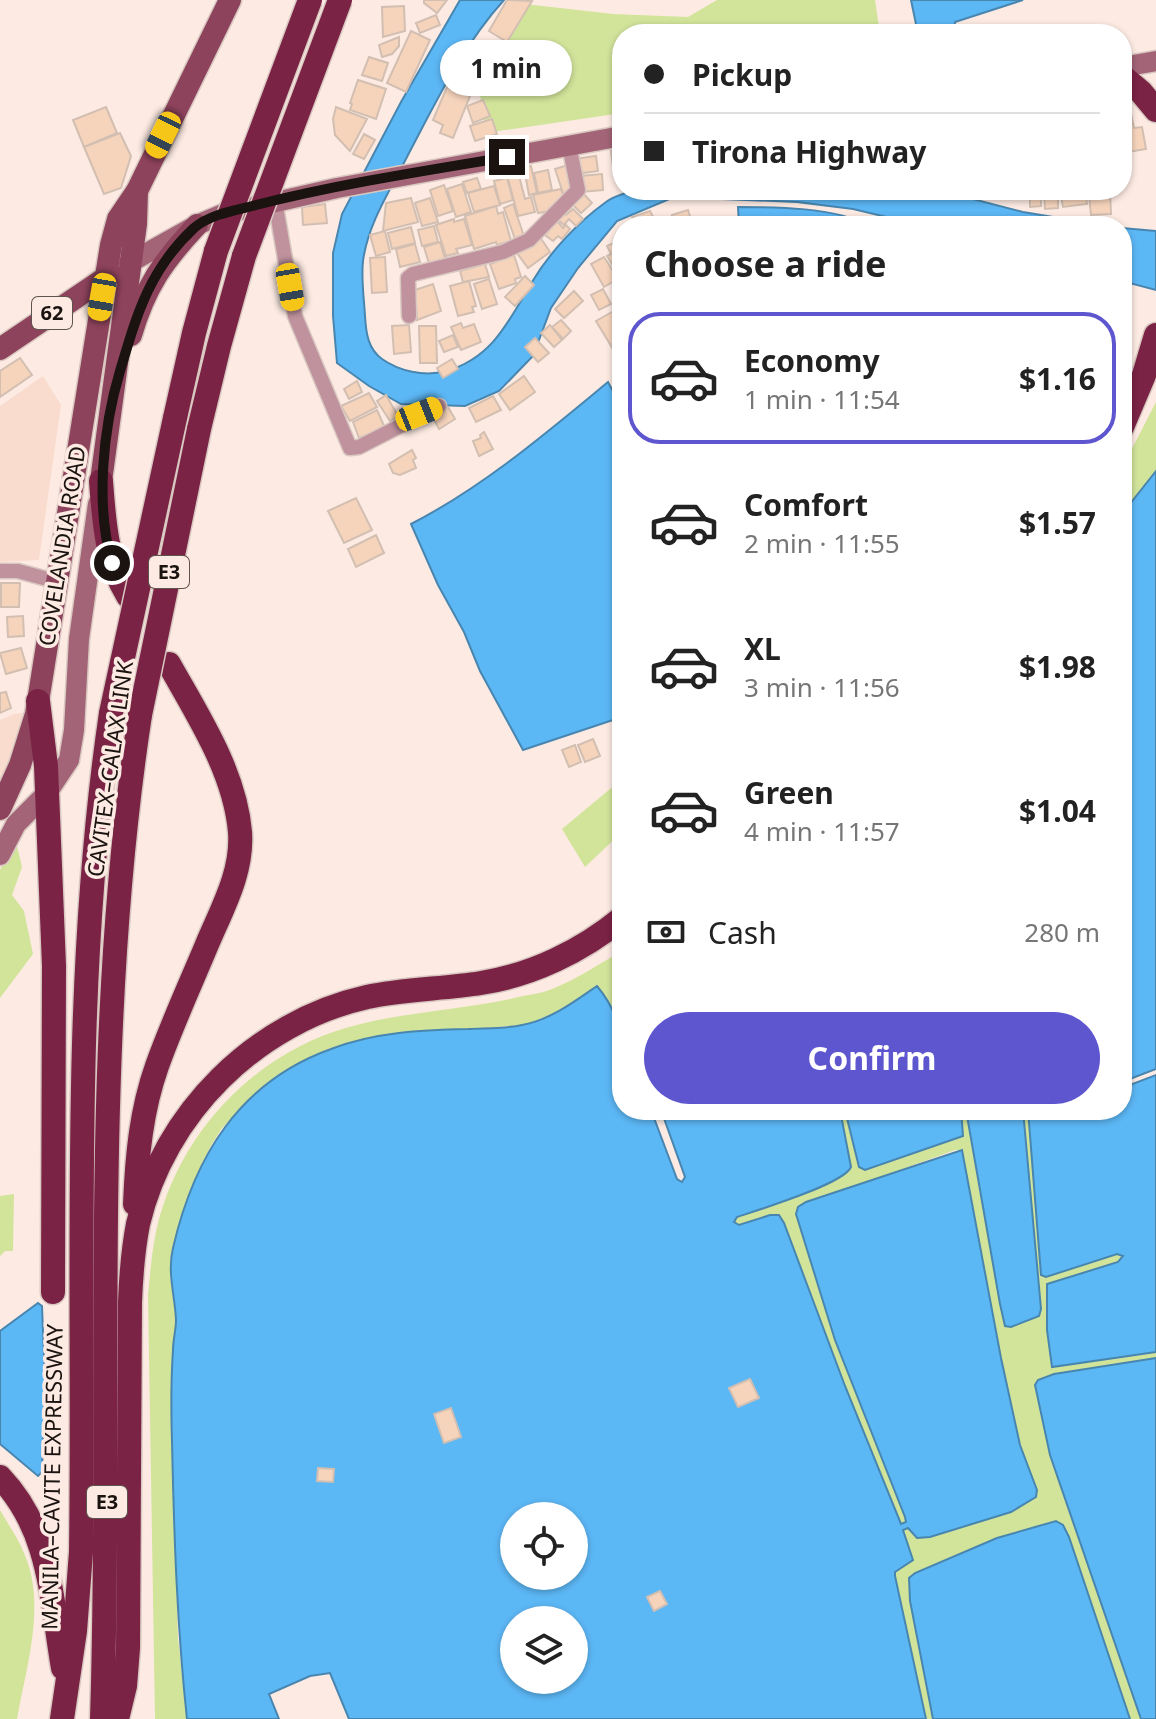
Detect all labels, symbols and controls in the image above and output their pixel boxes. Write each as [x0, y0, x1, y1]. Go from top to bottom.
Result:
callout: 1 min [441, 41, 573, 97]
text: 1 min [470, 50, 542, 86]
text: Pickup [692, 54, 792, 95]
car [142, 108, 184, 162]
text: Tirona Highway [692, 131, 926, 172]
route end [489, 139, 525, 175]
text: Choose a ride [644, 239, 886, 288]
car [274, 261, 306, 313]
car [86, 271, 118, 323]
road number: 62 [32, 297, 72, 329]
text: Economy [744, 340, 880, 381]
icon: car [648, 342, 720, 414]
text: $1.16 [1019, 358, 1096, 399]
text: 1 min · 11:54 [744, 381, 900, 417]
car [392, 394, 446, 434]
street label: COVELANDIA ROAD [30, 444, 92, 648]
text: Comfort [744, 484, 868, 525]
icon: car [648, 486, 720, 558]
text: $1.57 [1019, 502, 1096, 543]
text: 2 min · 11:55 [744, 525, 900, 561]
route start [94, 545, 130, 581]
road number: E3 [149, 556, 189, 588]
text: XL [744, 628, 781, 669]
icon: car [648, 630, 720, 702]
text: $1.98 [1019, 646, 1096, 687]
street label: CAVITEX–CALAX LINK [79, 659, 139, 879]
text: 3 min · 11:56 [744, 669, 900, 705]
text: Green [744, 772, 834, 813]
icon: car [648, 774, 720, 846]
text: $1.04 [1019, 790, 1096, 831]
text: 4 min · 11:57 [744, 813, 900, 849]
icon: cash [644, 910, 688, 954]
text: Cash [708, 912, 777, 953]
text: 280 m [1024, 914, 1100, 950]
button: Confirm [644, 1012, 1100, 1104]
street label: MANILA–CAVITE EXPRESSWAY [33, 1323, 69, 1630]
road number: E3 [87, 1486, 127, 1518]
map controls [500, 1502, 588, 1694]
button: locate [500, 1502, 588, 1590]
button: layers [500, 1606, 588, 1694]

